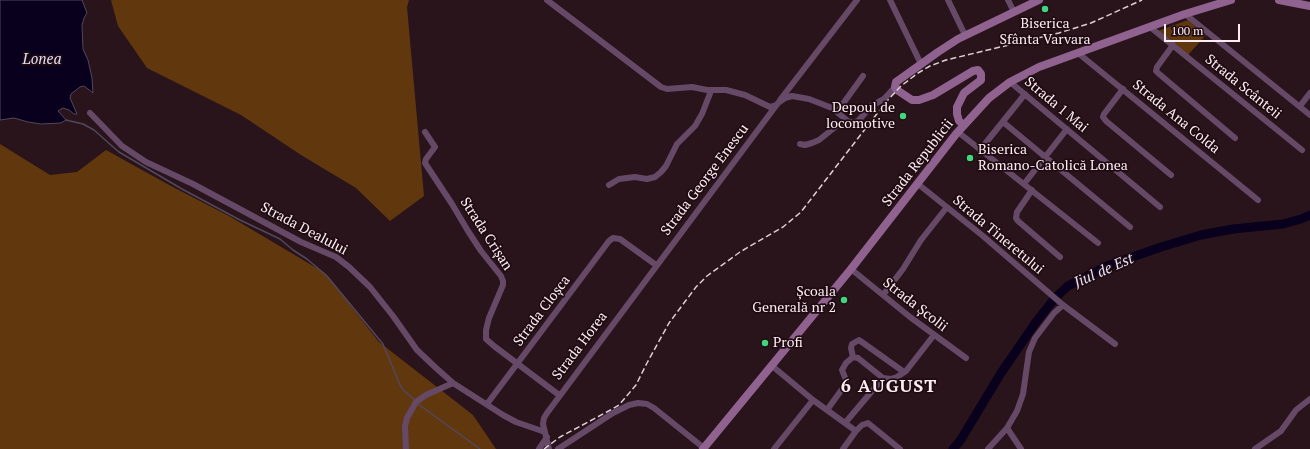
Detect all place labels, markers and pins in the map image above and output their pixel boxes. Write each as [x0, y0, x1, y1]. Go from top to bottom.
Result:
marker: Biserica Sfânta Varvara [1040, 4, 1050, 14]
place label: Biserica Sfânta Varvara [999, 16, 1091, 48]
place label: Depoul de locomotive [826, 100, 895, 132]
marker: Depoul de locomotive [898, 111, 908, 121]
place label: Biserica Romano-Catolică Lonea [978, 142, 1128, 174]
marker: Biserica Romano-Catolică Lonea [965, 153, 975, 163]
place label: Școala Generală nr 2 [752, 284, 836, 316]
marker: Școala Generală nr 2 [839, 295, 849, 305]
place label: Profi [773, 335, 803, 351]
marker: Profi [760, 338, 770, 348]

